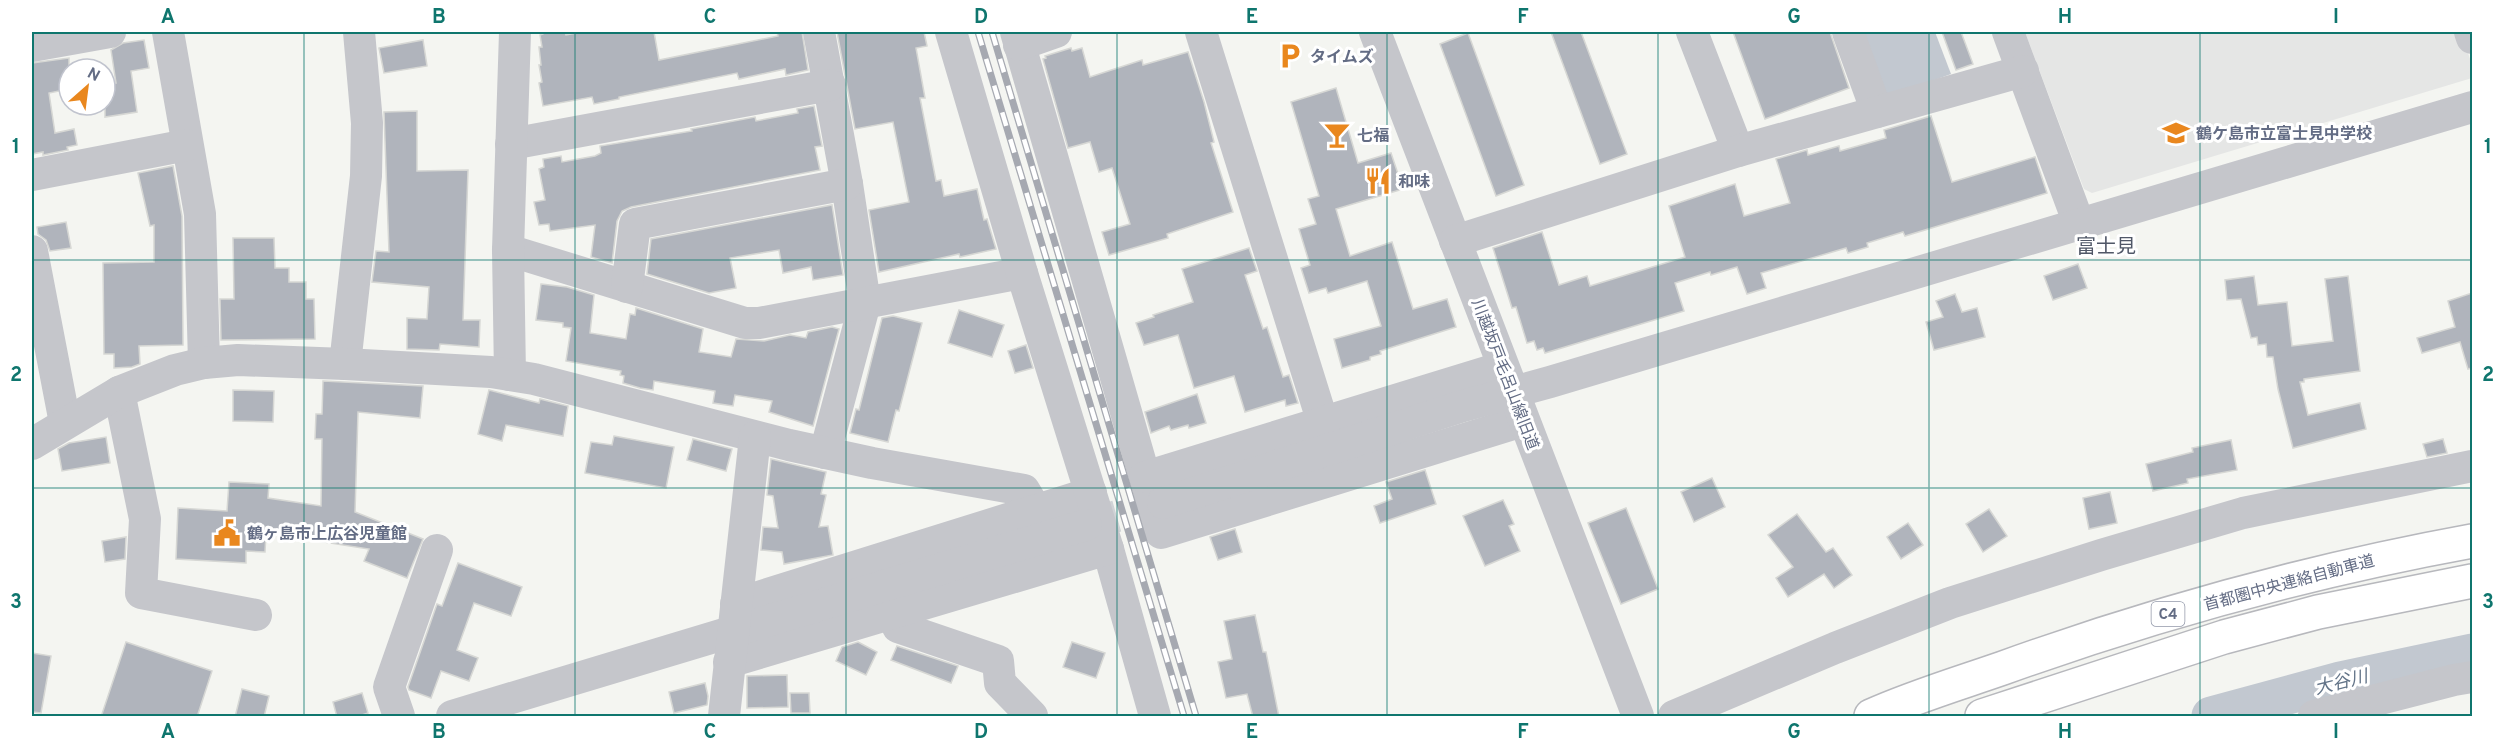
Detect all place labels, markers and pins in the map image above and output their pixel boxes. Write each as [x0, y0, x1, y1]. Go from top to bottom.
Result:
parking icon: タイムズ [1275, 41, 1305, 71]
place label: タイムズ [1310, 48, 1374, 68]
school or university icon: 鶴ケ島市立富士見中学校 [2161, 118, 2191, 148]
bar icon: 七福 [1322, 120, 1352, 150]
place label: 鶴ケ島市立富士見中学校 [2196, 125, 2372, 145]
place label: 七福 [1357, 127, 1389, 147]
restaurant icon: 和味 [1363, 166, 1393, 196]
place label: 和味 [1398, 173, 1430, 193]
public building icon: 鶴ヶ島市上広谷児童館 [212, 518, 242, 548]
place label: 鶴ヶ島市上広谷児童館 [247, 525, 407, 545]

